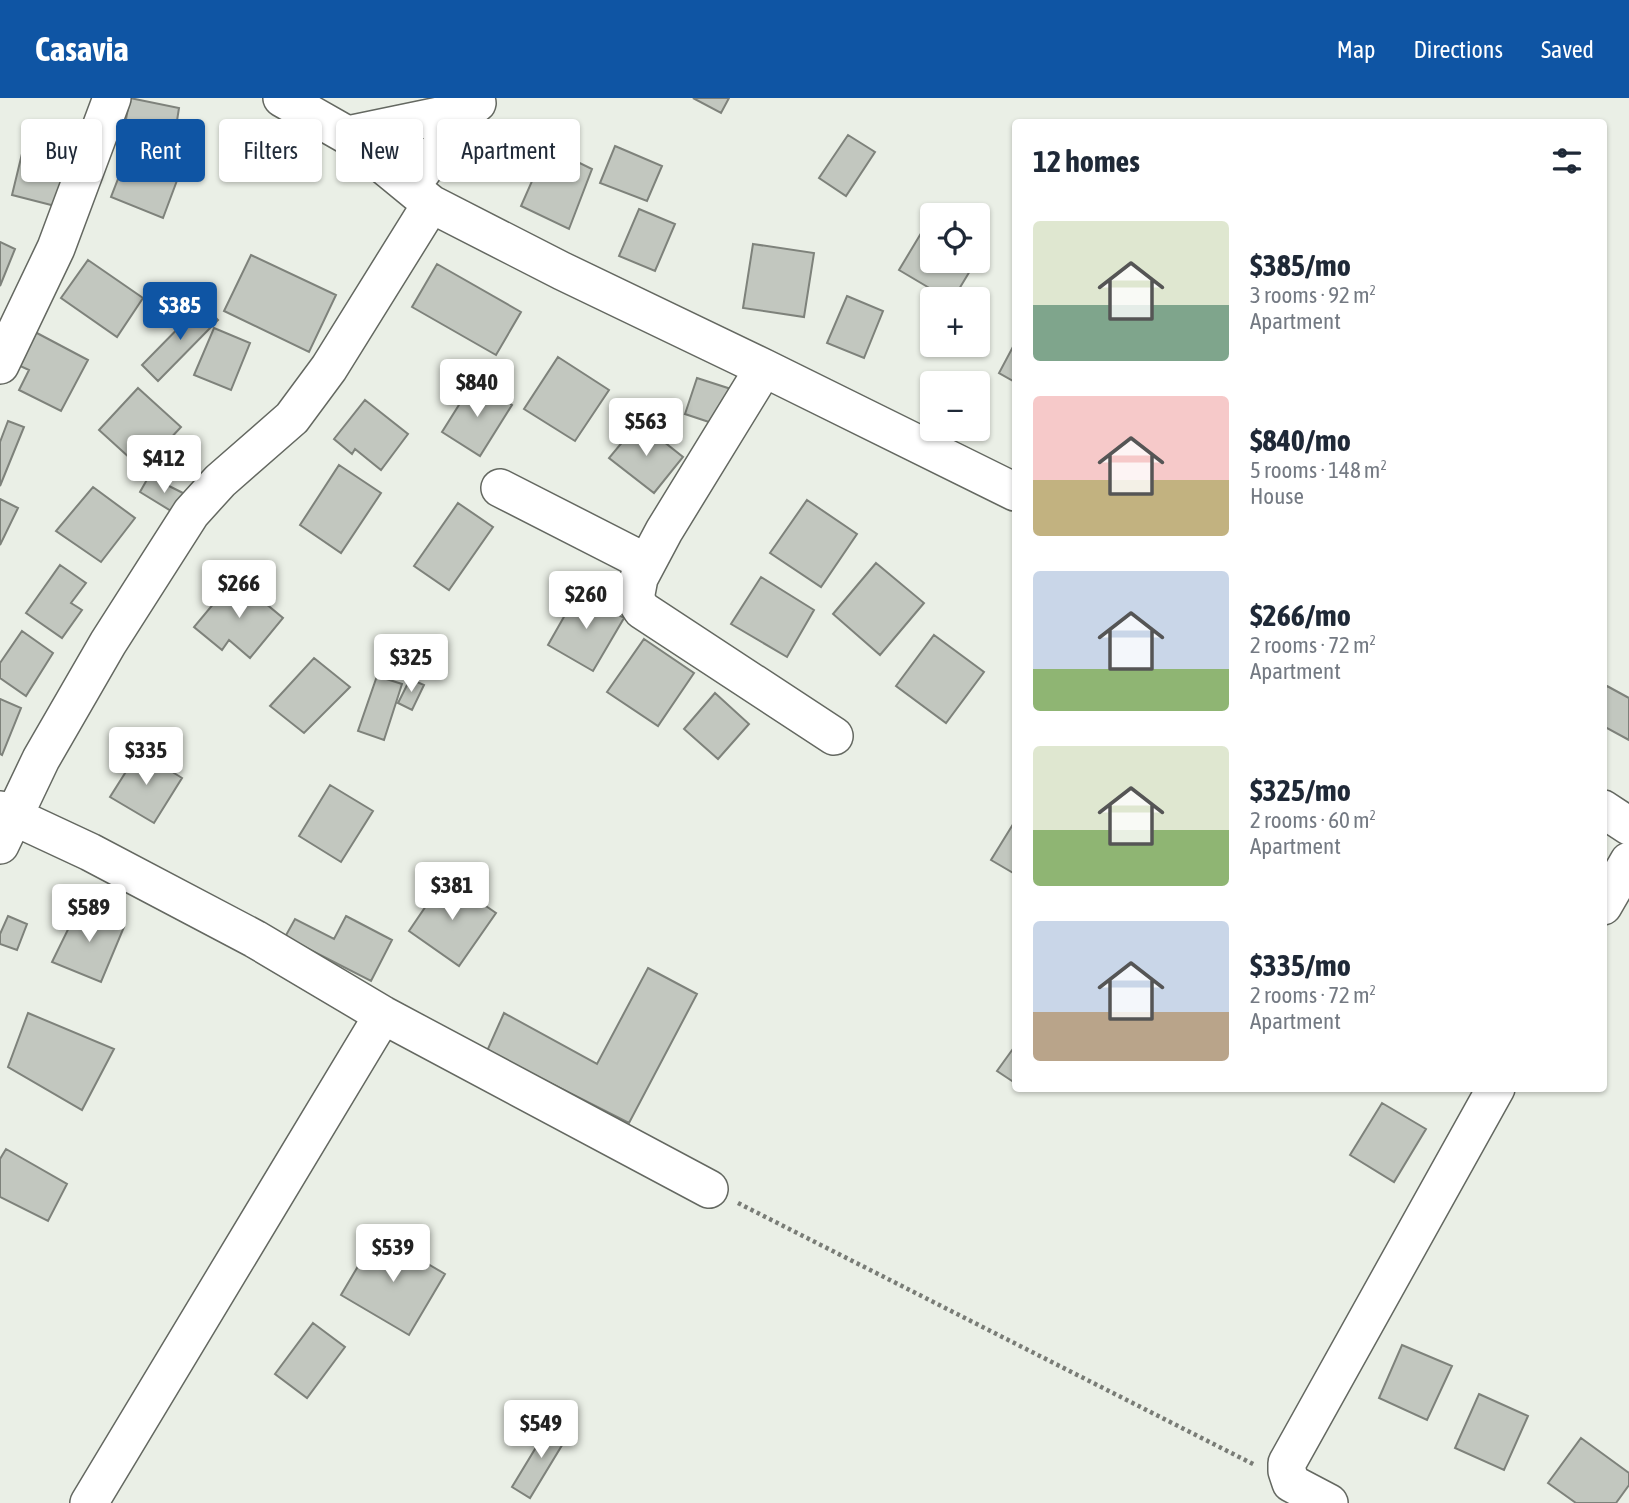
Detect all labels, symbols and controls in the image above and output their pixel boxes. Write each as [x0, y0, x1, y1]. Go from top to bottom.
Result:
text: Casavia [35, 30, 129, 68]
text: Map [1337, 36, 1375, 63]
text: Directions [1413, 36, 1503, 63]
text: Saved [1541, 36, 1594, 63]
chip: Buy [21, 119, 102, 182]
chip: Rent [116, 119, 205, 182]
chip: Filters [219, 119, 322, 182]
chip: New [336, 119, 423, 182]
chip: Apartment [437, 119, 580, 182]
icon: filters [1548, 142, 1586, 180]
text: 12 homes [1033, 144, 1140, 178]
map controls [920, 203, 990, 441]
button: locate [920, 203, 990, 273]
text: $385/mo [1250, 248, 1351, 282]
icon: home [1089, 249, 1173, 333]
pin: $385 [139, 282, 221, 342]
text: 3 rooms · 92 m² [1250, 282, 1376, 308]
button: + [920, 287, 990, 357]
text: $385 [159, 292, 201, 318]
text: Apartment [1250, 308, 1341, 334]
pin: $840 [436, 360, 518, 419]
text: $840 [456, 369, 498, 395]
button: − [920, 371, 990, 441]
pin: $563 [605, 398, 687, 458]
text: $563 [625, 408, 667, 434]
text: $840/mo [1250, 423, 1351, 457]
icon: home [1089, 424, 1173, 508]
pin: $412 [123, 436, 205, 495]
text: $412 [143, 445, 185, 471]
text: 5 rooms · 148 m² [1250, 457, 1387, 483]
text: House [1250, 483, 1304, 509]
pin: $266 [198, 560, 280, 620]
text: $266 [218, 570, 260, 596]
pin: $260 [545, 572, 627, 631]
text: $260 [565, 581, 607, 607]
text: $266/mo [1250, 598, 1351, 632]
icon: home [1089, 599, 1173, 683]
text: 2 rooms · 72 m² [1250, 632, 1376, 658]
pin: $325 [370, 634, 452, 694]
text: $325 [390, 644, 432, 670]
text: Apartment [1250, 658, 1341, 684]
pin: $335 [105, 728, 187, 787]
text: $335 [125, 737, 167, 763]
text: $325/mo [1250, 773, 1351, 807]
icon: home [1089, 774, 1173, 858]
text: 2 rooms · 60 m² [1250, 807, 1376, 833]
text: Apartment [1250, 833, 1341, 859]
pin: $381 [411, 862, 493, 922]
text: $381 [431, 872, 473, 898]
pin: $589 [48, 884, 130, 944]
text: $589 [68, 894, 110, 920]
text: $335/mo [1250, 948, 1351, 982]
icon: home [1089, 949, 1173, 1033]
text: 2 rooms · 72 m² [1250, 982, 1376, 1008]
text: Apartment [1250, 1008, 1341, 1034]
pin: $539 [352, 1224, 434, 1284]
text: $539 [372, 1234, 414, 1260]
pin: $549 [500, 1400, 582, 1460]
text: $549 [520, 1410, 562, 1436]

